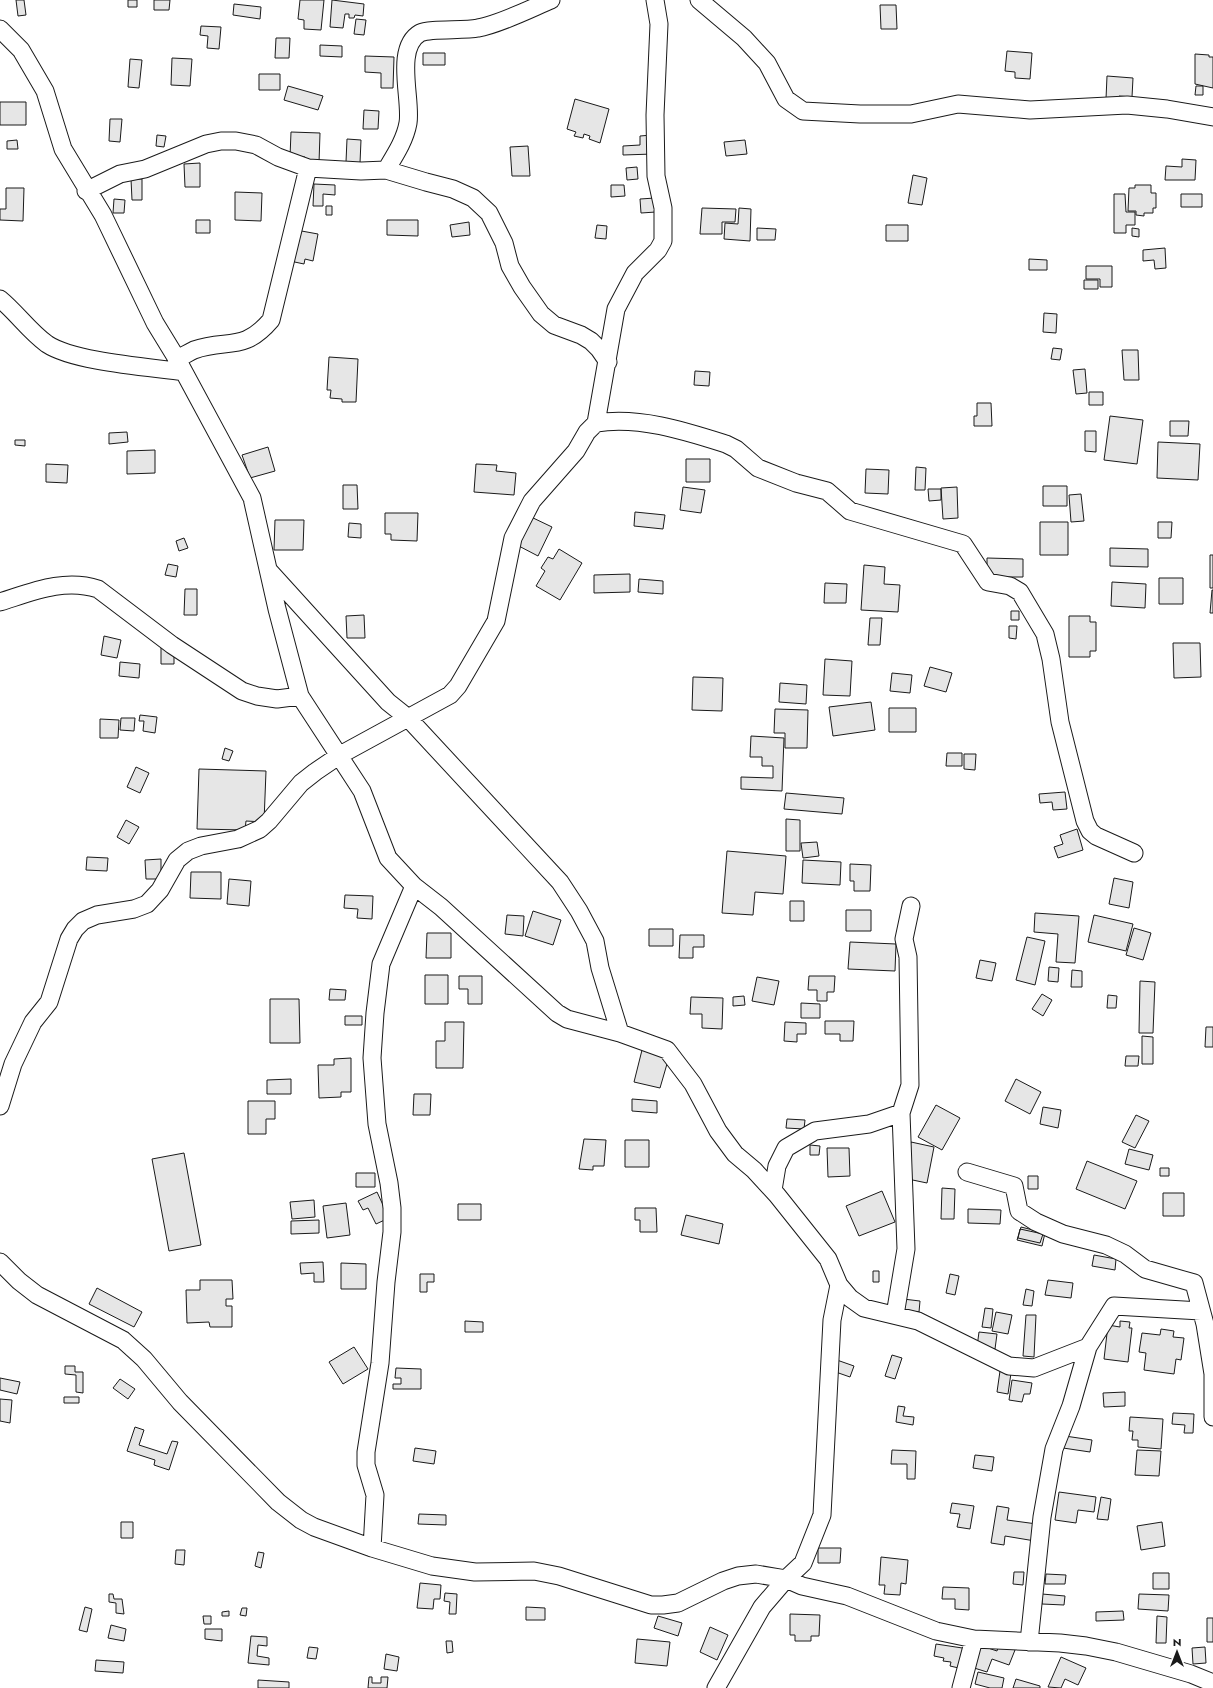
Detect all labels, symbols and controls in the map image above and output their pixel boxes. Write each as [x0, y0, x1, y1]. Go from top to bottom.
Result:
north arrow [1157, 1632, 1197, 1672]
text: N [1173, 1634, 1181, 1650]

